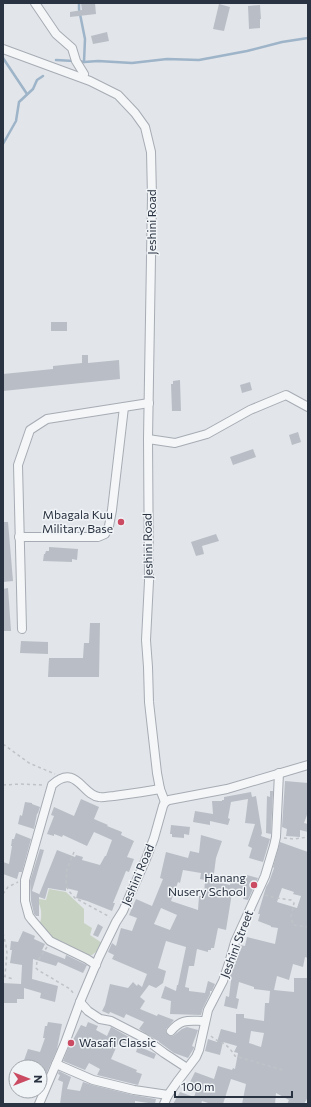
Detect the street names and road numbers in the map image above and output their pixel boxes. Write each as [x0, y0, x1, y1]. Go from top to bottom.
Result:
street label: Jeshini Road [144, 189, 159, 255]
street label: Jeshini Road [139, 513, 156, 579]
street label: Jeshini Road [118, 842, 157, 908]
street label: Jeshini Street [217, 908, 256, 980]

